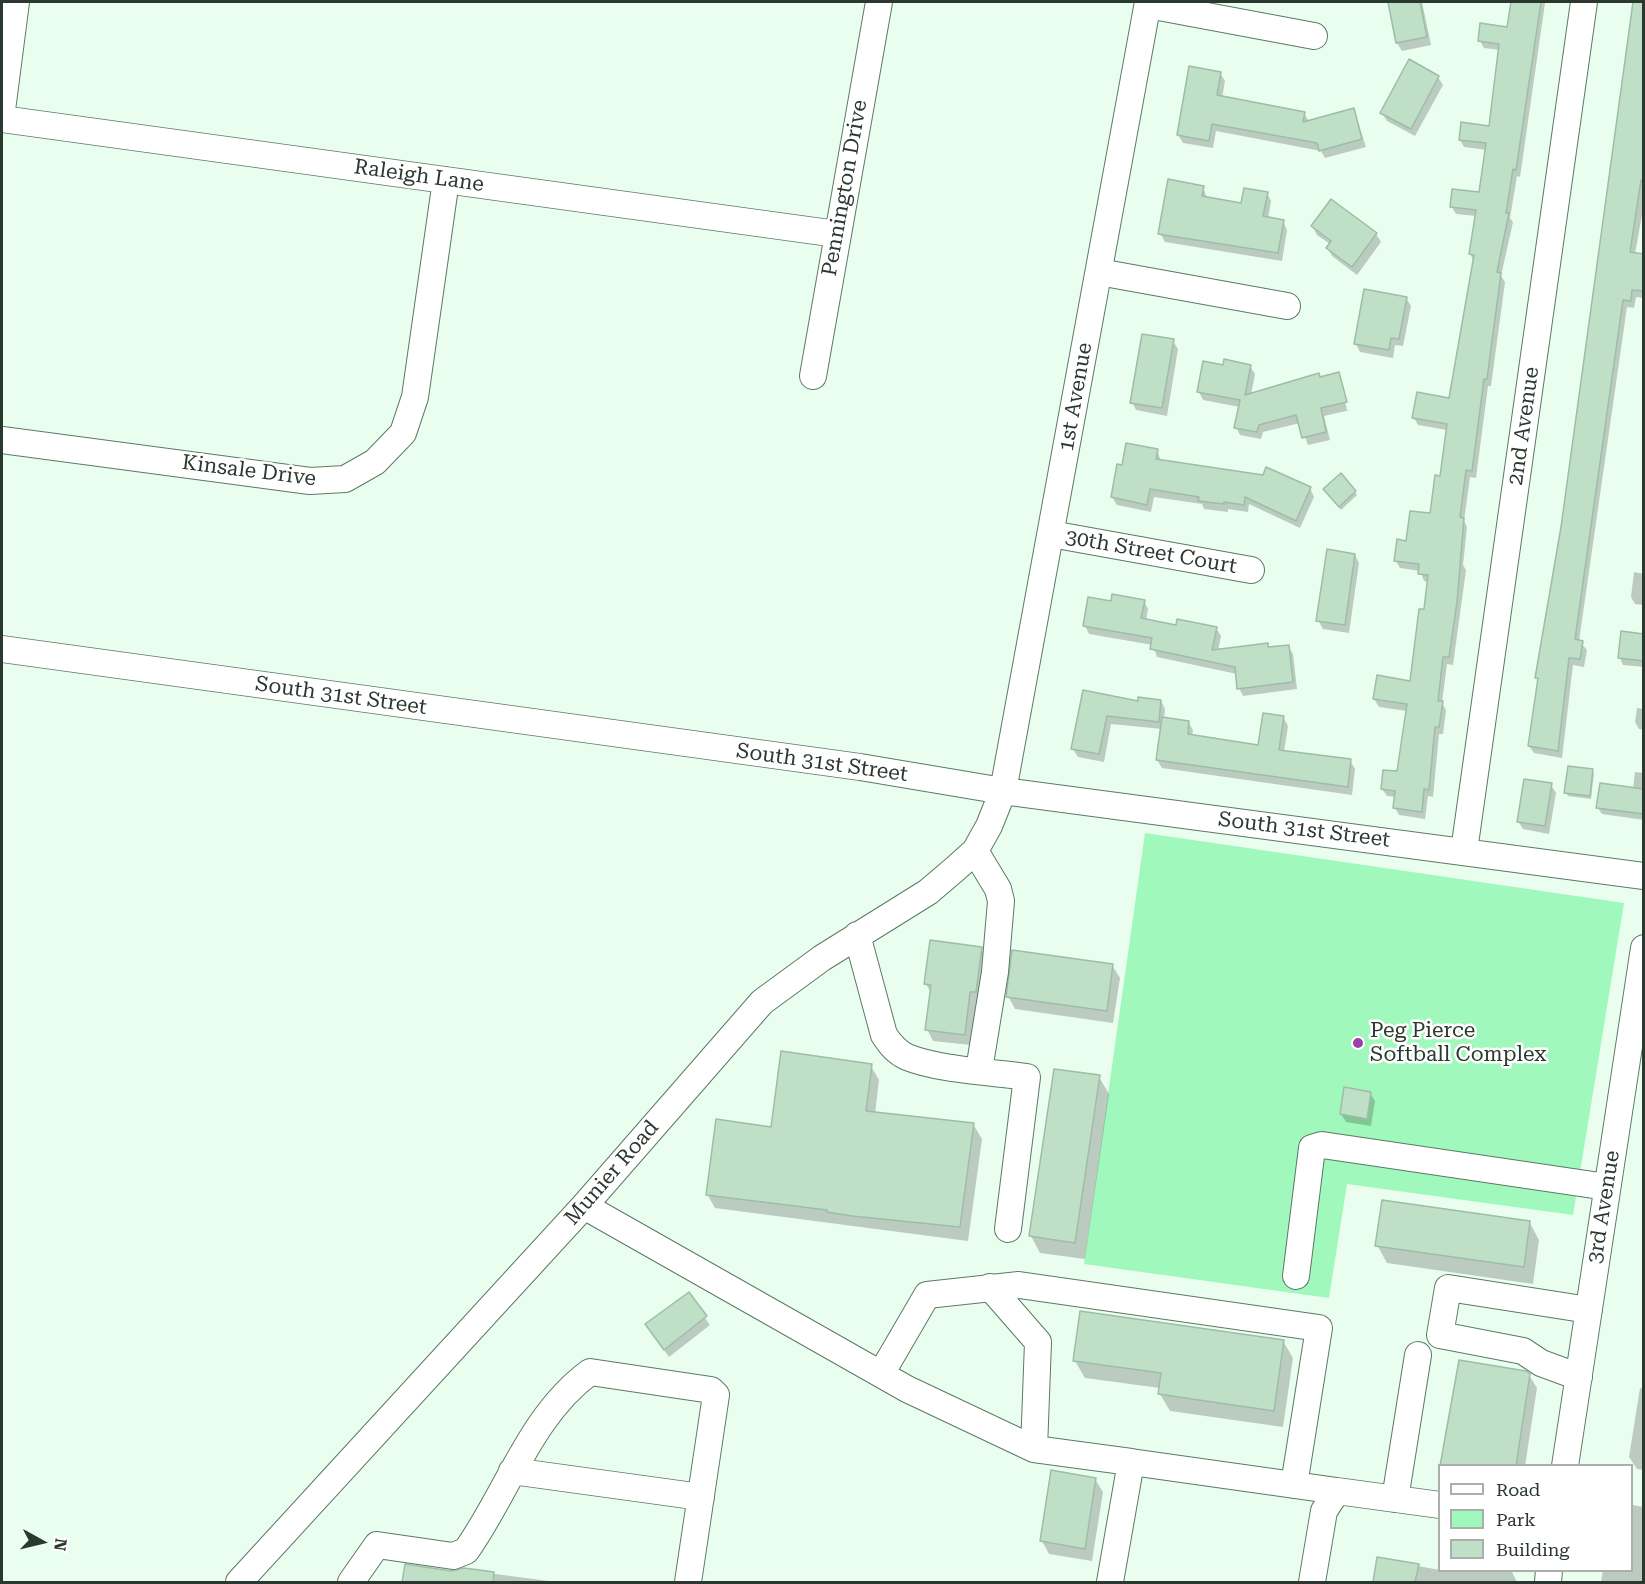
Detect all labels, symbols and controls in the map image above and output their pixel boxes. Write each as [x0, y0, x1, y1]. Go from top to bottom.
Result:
street label: Pennington Drive [817, 98, 873, 278]
street label: Raleigh Lane [352, 154, 486, 198]
street label: 1st Avenue [1054, 341, 1098, 453]
street label: 2nd Avenue [1503, 365, 1545, 487]
street label: Kinsale Drive [180, 450, 318, 492]
street label: 30th Street Court [1063, 525, 1239, 579]
street label: South 31st Street [254, 671, 428, 721]
street label: South 31st Street [735, 738, 909, 788]
street label: South 31st Street [1217, 807, 1391, 853]
place label: Peg Pierce Softball Complex [1370, 1018, 1546, 1068]
marker: Peg Pierce Softball Complex [1351, 1036, 1365, 1050]
street label: Munier Road [560, 1116, 664, 1230]
street label: 3rd Avenue [1583, 1149, 1625, 1265]
legend [1438, 1464, 1633, 1572]
text: Road [1496, 1479, 1540, 1500]
text: Park [1496, 1509, 1536, 1530]
north arrow [12, 1512, 72, 1572]
text: N [50, 1537, 71, 1552]
text: Building [1496, 1539, 1570, 1560]

